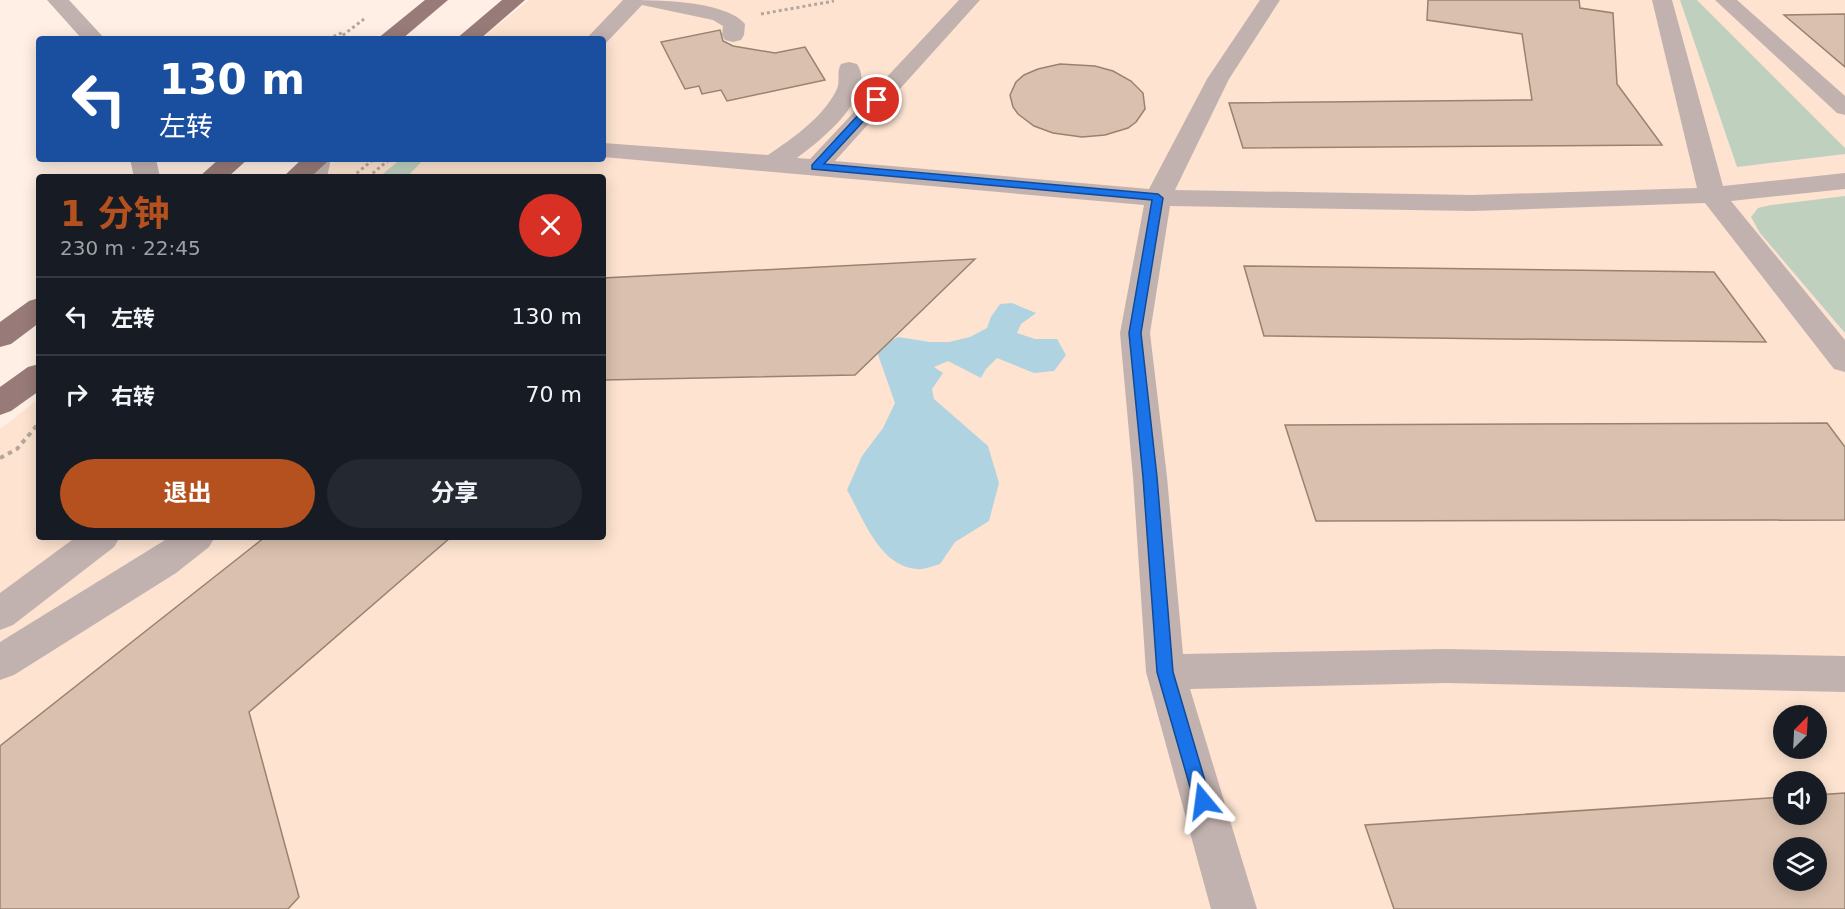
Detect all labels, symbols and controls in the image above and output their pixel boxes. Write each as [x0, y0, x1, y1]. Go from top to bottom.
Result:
text: 130 m [159, 55, 305, 104]
icon: left [60, 60, 138, 138]
pin [851, 74, 902, 125]
icon: arrive [860, 83, 893, 116]
text: 左转 [159, 111, 213, 142]
text: 1 分钟 [60, 193, 170, 234]
button: close [519, 194, 582, 257]
text: 230 m · 22:45 [60, 236, 201, 260]
icon: left [60, 300, 93, 333]
text: 130 m [512, 304, 582, 329]
text: 左转 [111, 306, 155, 331]
icon: right [60, 378, 93, 411]
text: 70 m [526, 382, 582, 407]
text: 右转 [111, 384, 155, 409]
button: 退出 [60, 459, 315, 528]
button: 分享 [327, 459, 582, 528]
north arrow [1773, 705, 1827, 759]
map controls [1773, 705, 1827, 891]
position arrow [1171, 769, 1235, 833]
button: sound [1773, 771, 1827, 825]
button: layers [1773, 837, 1827, 891]

